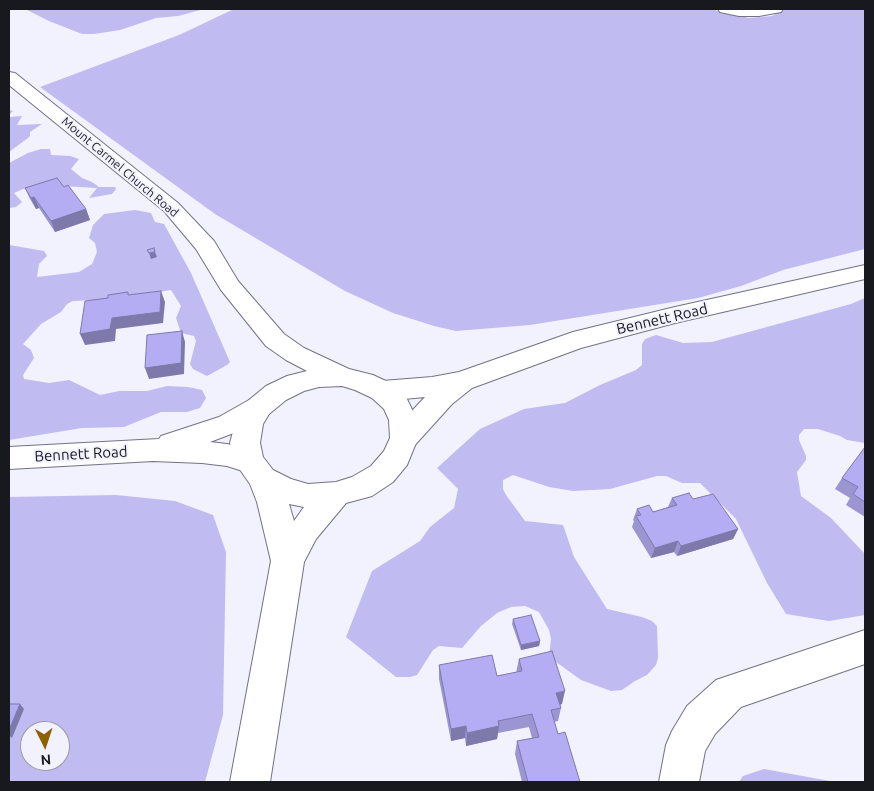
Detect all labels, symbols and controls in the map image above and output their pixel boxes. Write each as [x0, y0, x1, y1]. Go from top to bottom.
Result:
street label: Mount Carmel Church Road [59, 114, 181, 220]
street label: Bennett Road [615, 300, 709, 338]
street label: Bennett Road [34, 443, 128, 465]
north arrow [20, 721, 70, 771]
text: N [40, 752, 52, 768]

